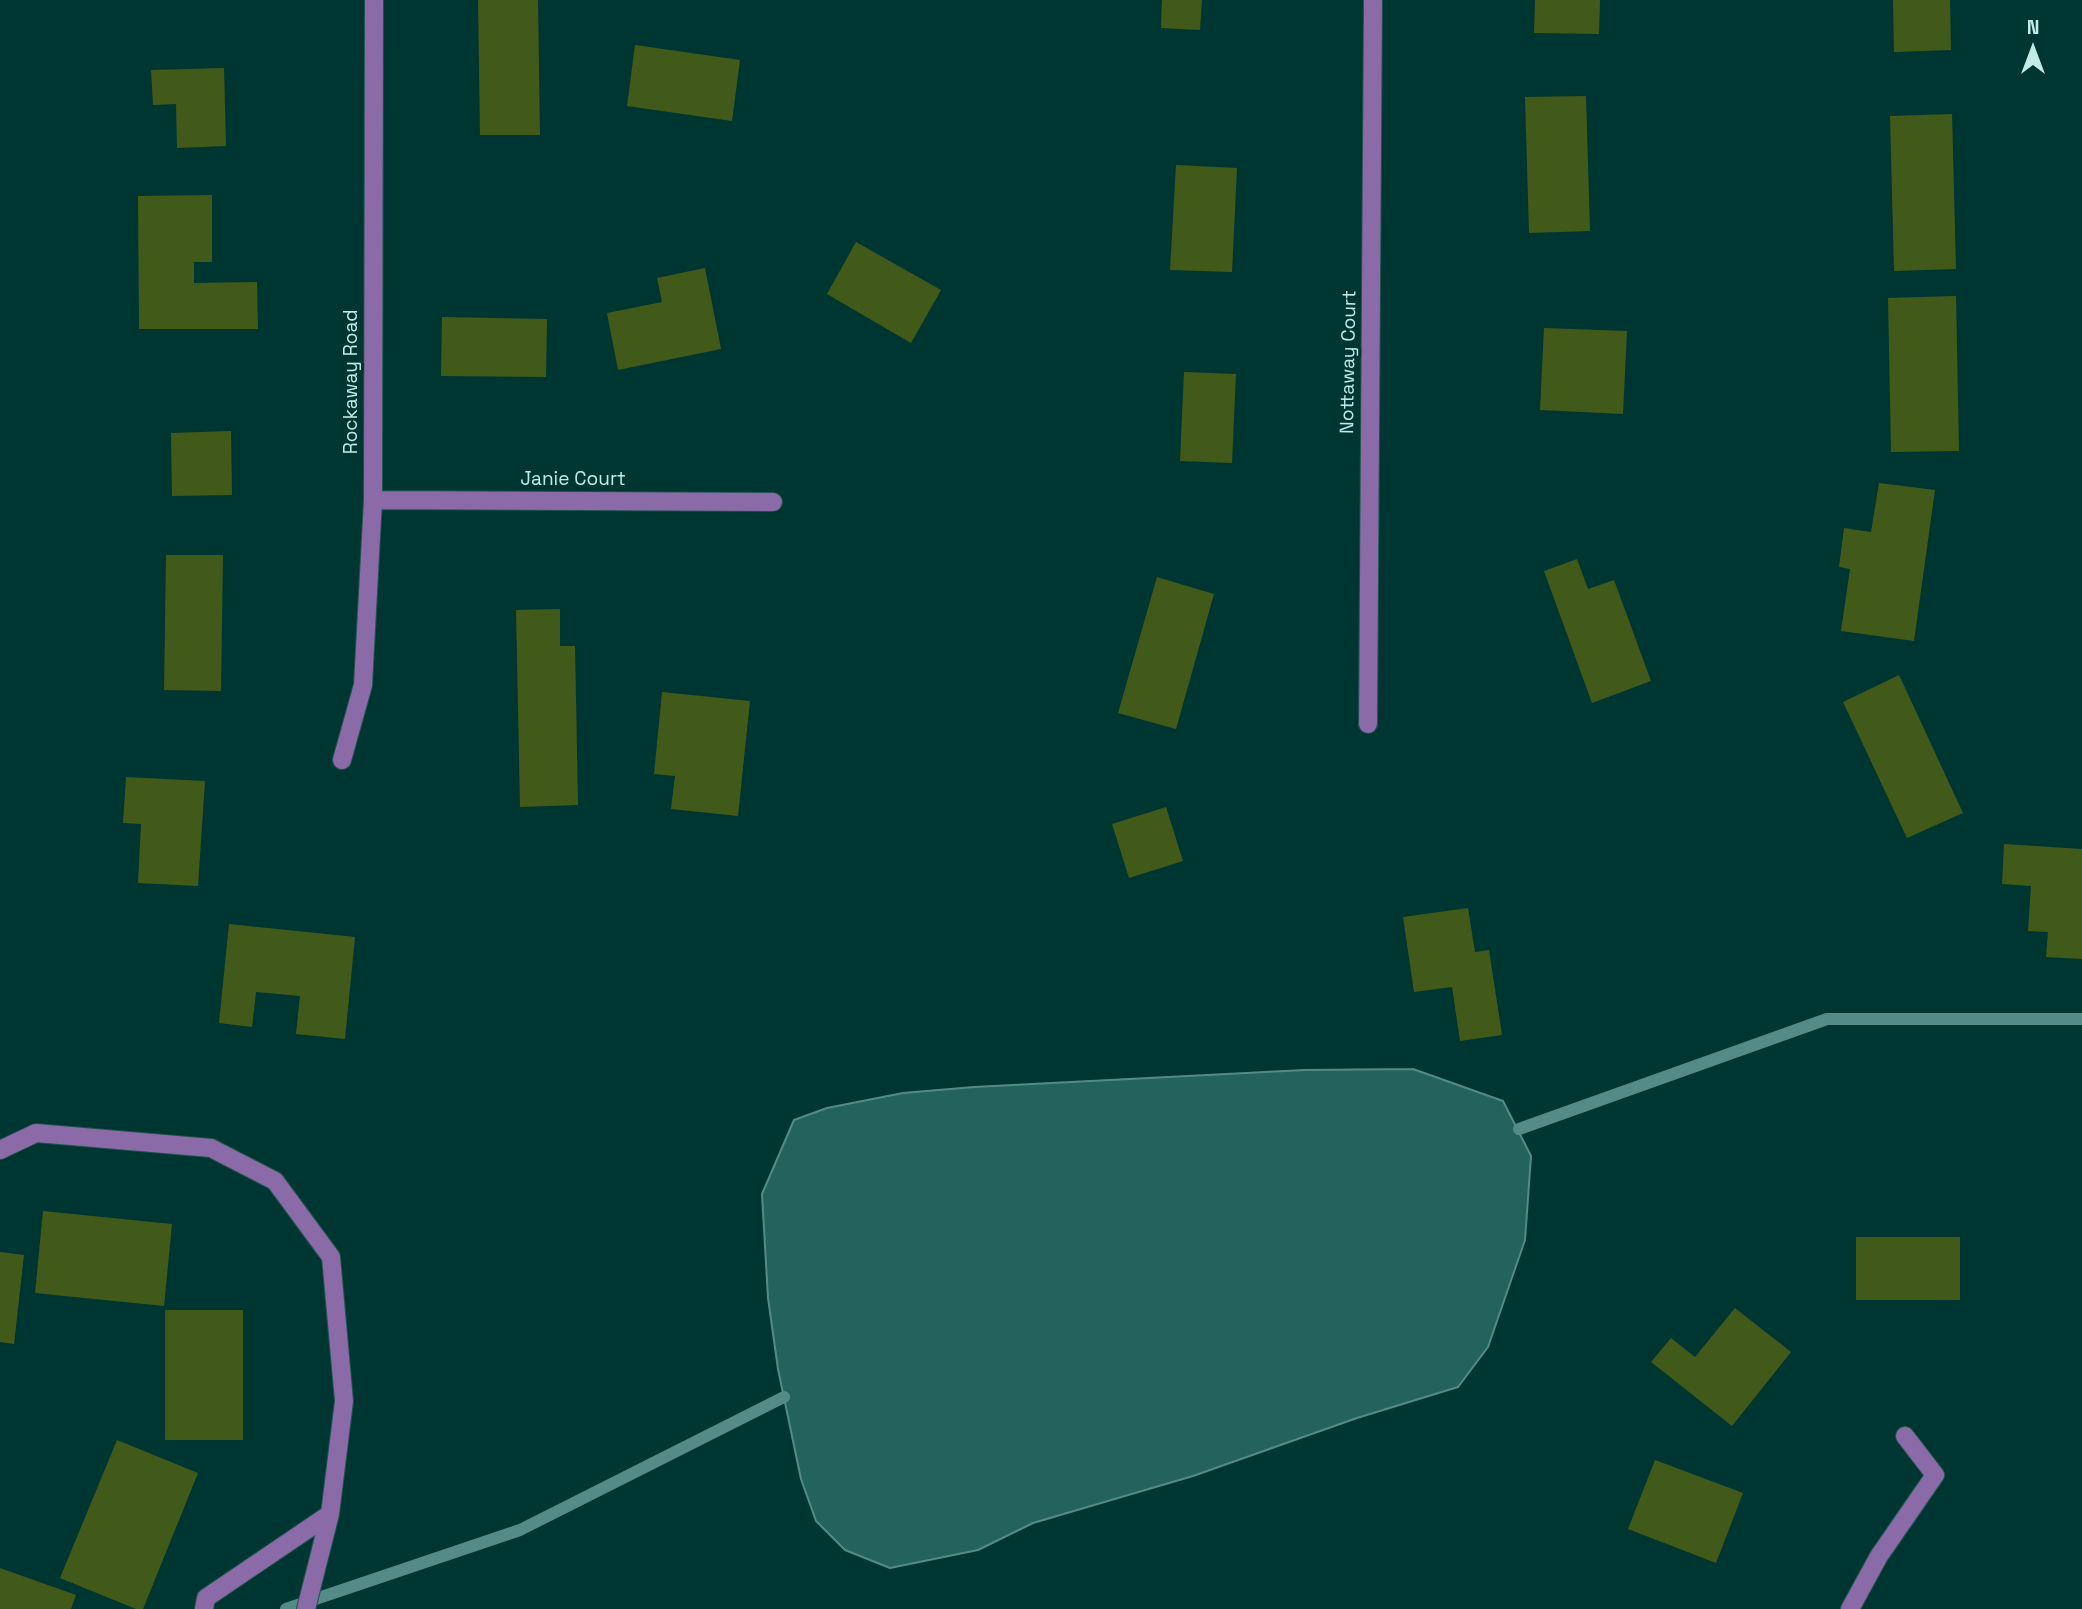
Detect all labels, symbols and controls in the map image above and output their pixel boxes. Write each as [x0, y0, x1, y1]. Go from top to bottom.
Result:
north arrow [1998, 14, 2068, 84]
text: N [2027, 15, 2039, 40]
street label: Nottaway Court [1336, 290, 1362, 434]
street label: Rockaway Road [341, 310, 363, 454]
street label: Janie Court [520, 469, 626, 491]

